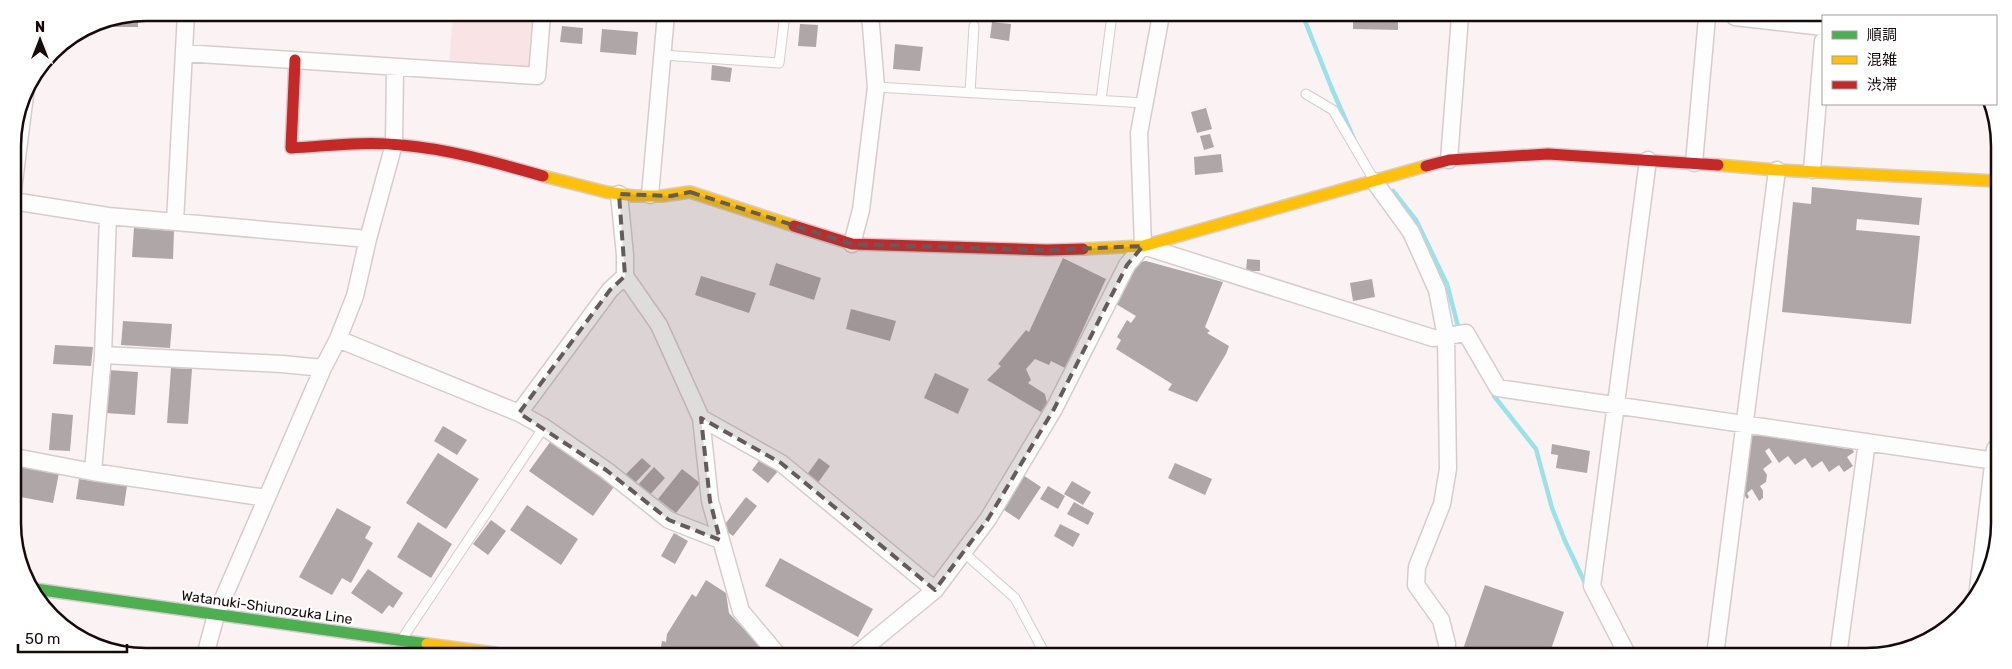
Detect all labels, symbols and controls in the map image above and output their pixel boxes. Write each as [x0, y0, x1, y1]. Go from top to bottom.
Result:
north arrow [15, 15, 65, 65]
legend [1822, 15, 1997, 105]
text: N [35, 19, 45, 36]
text: 順調 [1867, 26, 1897, 44]
text: 混雑 [1867, 51, 1897, 69]
text: 渋滞 [1867, 76, 1897, 94]
street label: Watanuki-Shiunozuka Line [180, 587, 354, 628]
scale bar [18, 622, 126, 654]
text: 50 m [25, 630, 60, 648]

